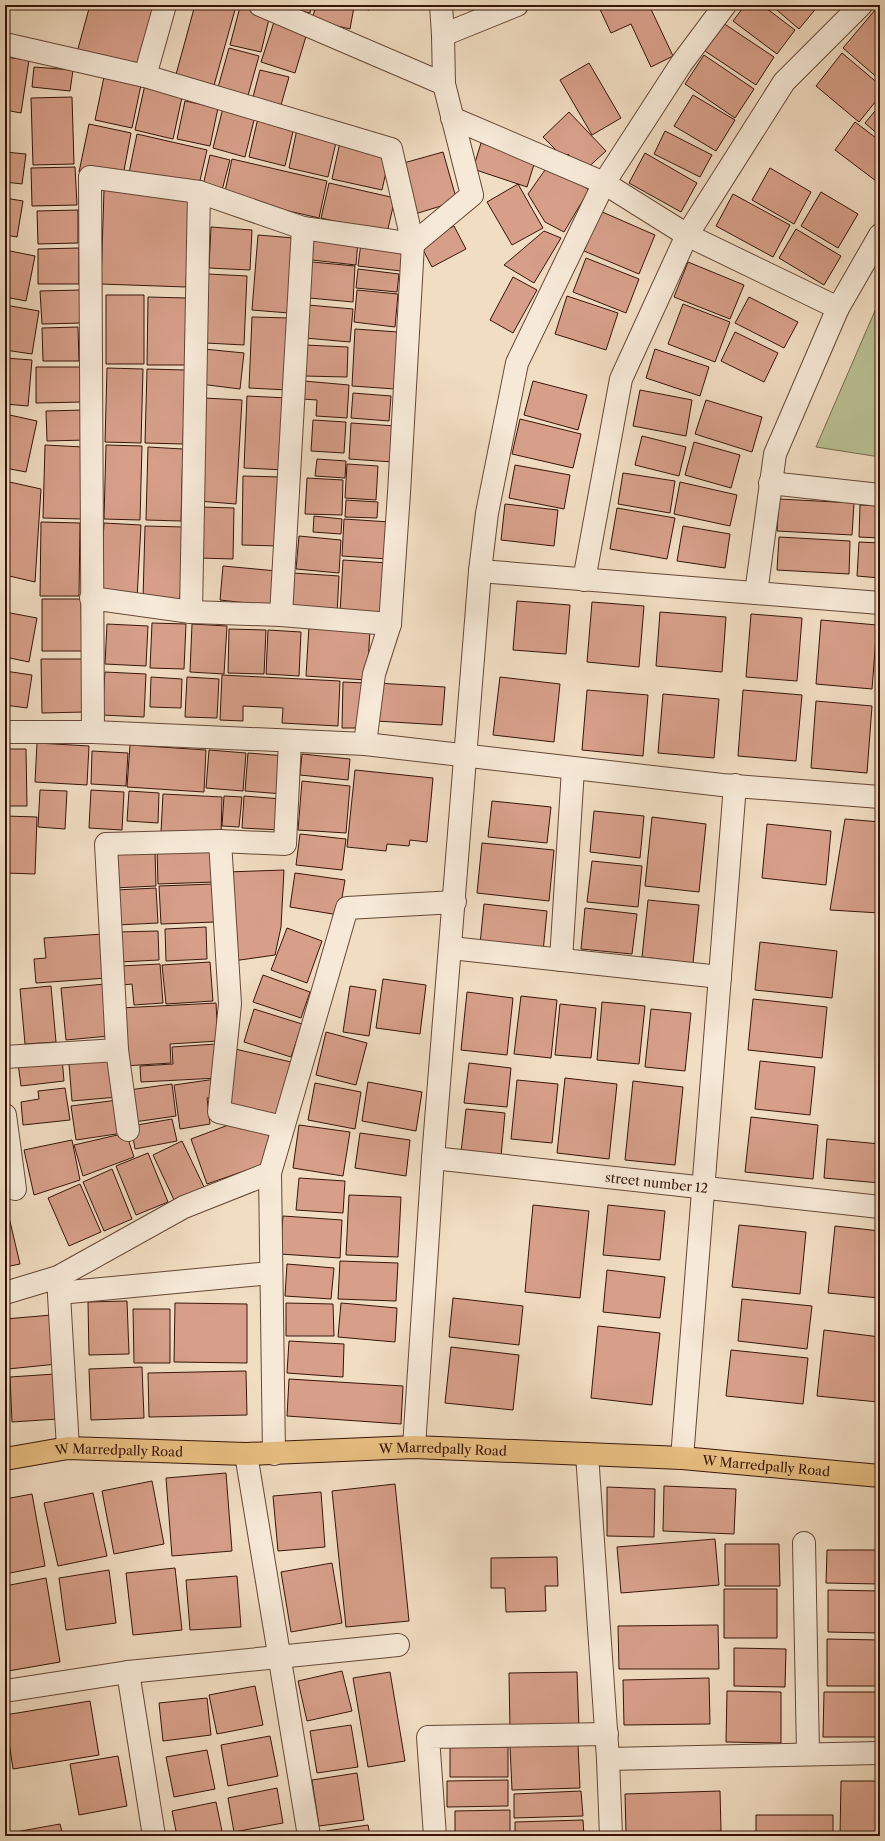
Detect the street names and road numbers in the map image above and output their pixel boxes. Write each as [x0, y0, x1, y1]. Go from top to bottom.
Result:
street label: street number 12 [604, 1169, 709, 1196]
street label: W Marredpally Road [377, 1439, 507, 1459]
street label: W Marredpally Road [53, 1440, 183, 1460]
street label: W Marredpally Road [701, 1452, 831, 1479]

